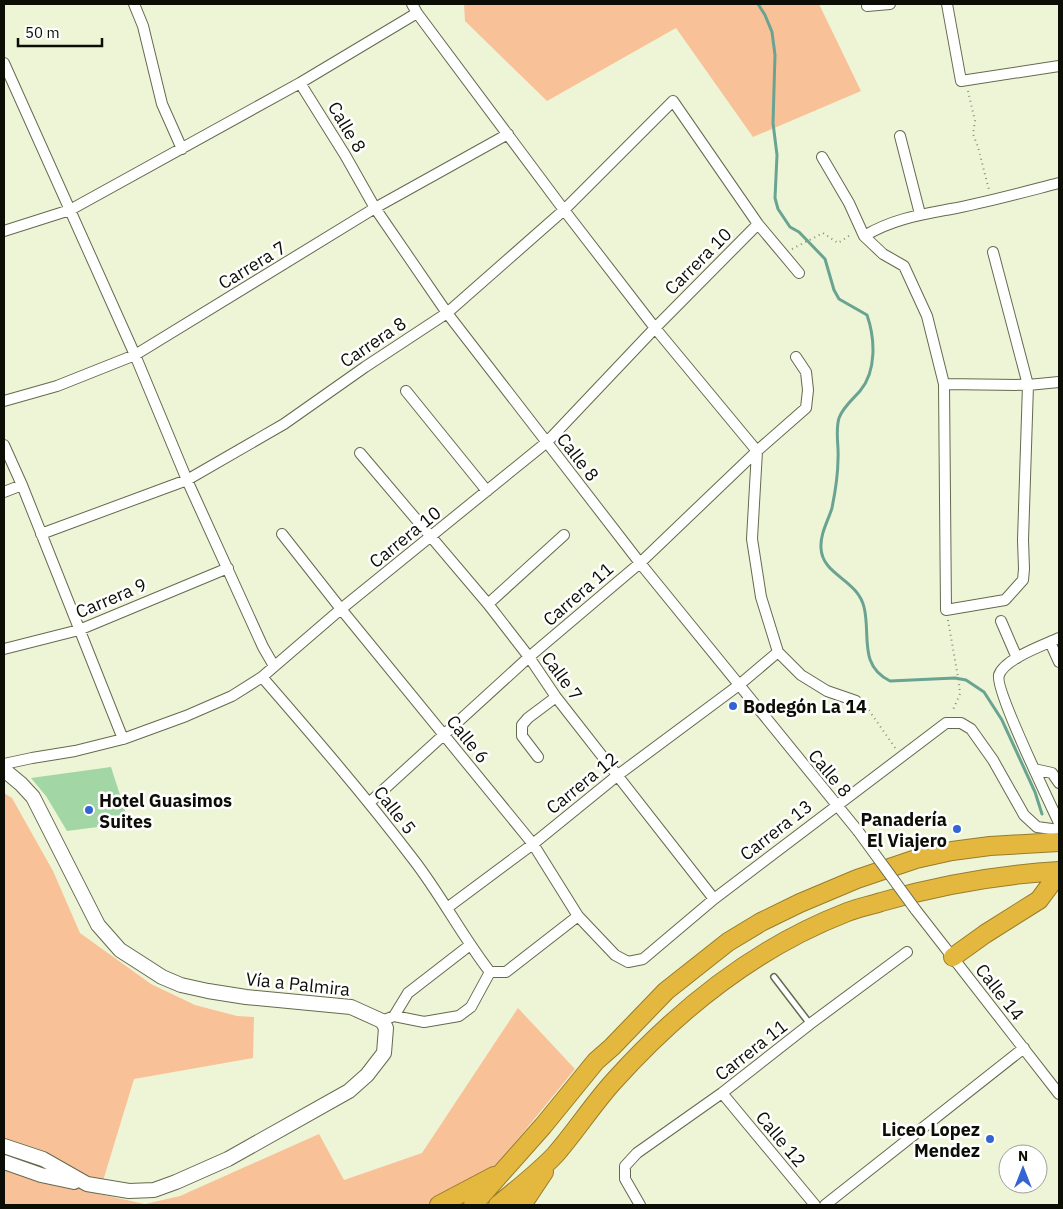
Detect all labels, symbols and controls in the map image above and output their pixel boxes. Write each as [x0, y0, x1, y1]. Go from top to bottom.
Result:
scale bar [18, 15, 101, 47]
text: 50 m [25, 23, 60, 42]
street label: Calle 8 [323, 97, 371, 157]
street label: Carrera 10 [660, 223, 736, 299]
street label: Carrera 7 [214, 236, 290, 294]
street label: Carrera 8 [335, 311, 411, 373]
street label: Calle 8 [552, 428, 604, 486]
street label: Carrera 10 [364, 501, 446, 573]
street label: Carrera 11 [538, 557, 618, 631]
street label: Carrera 9 [72, 573, 150, 623]
street label: Calle 7 [536, 647, 588, 705]
place label: Bodegón La 14 [743, 695, 867, 718]
marker: Bodegón La 14 [727, 700, 739, 712]
street label: Calle 6 [442, 710, 494, 768]
street label: Calle 8 [803, 744, 857, 802]
street label: Carrera 12 [541, 747, 623, 819]
street label: Calle 5 [369, 781, 421, 839]
place label: Hotel Guasimos Suites [99, 789, 232, 833]
street label: Carrera 13 [735, 795, 817, 865]
marker: Hotel Guasimos Suites [83, 804, 95, 816]
place label: Panadería El Viajero [861, 808, 947, 852]
marker: Panadería El Viajero [951, 823, 963, 835]
street label: Calle 14 [971, 959, 1030, 1025]
street label: Vía a Palmira [245, 967, 352, 1001]
street label: Carrera 11 [710, 1015, 792, 1085]
street label: Calle 12 [751, 1106, 811, 1172]
place label: Liceo Lopez Mendez [882, 1118, 980, 1162]
marker: Liceo Lopez Mendez [984, 1133, 996, 1145]
north arrow [998, 1144, 1048, 1194]
text: N [1018, 1147, 1028, 1165]

